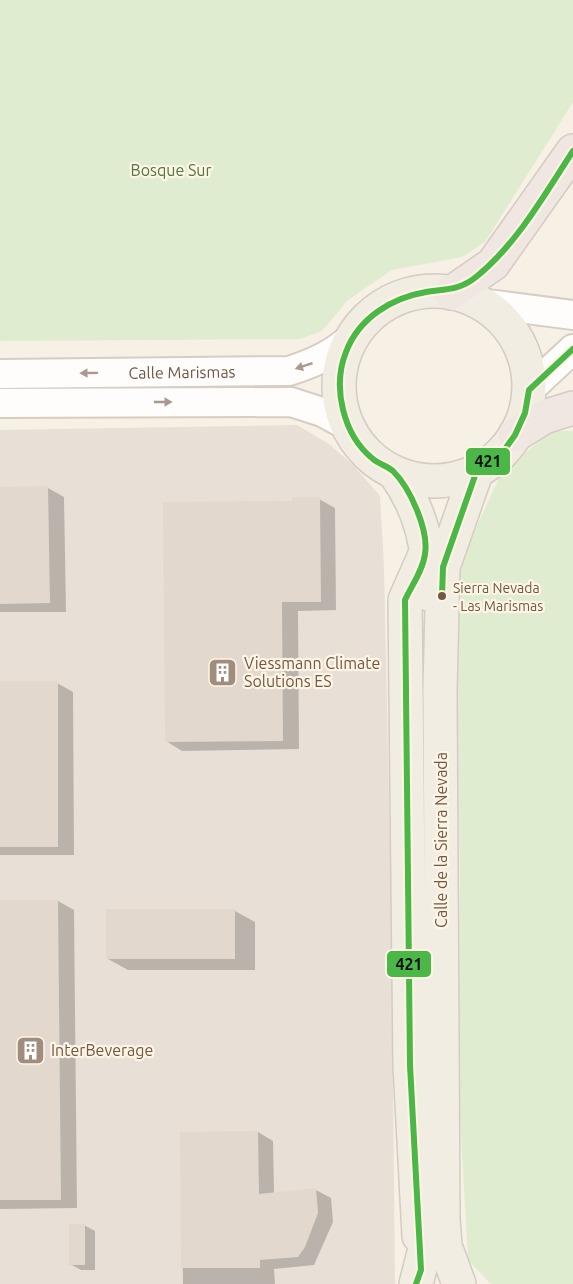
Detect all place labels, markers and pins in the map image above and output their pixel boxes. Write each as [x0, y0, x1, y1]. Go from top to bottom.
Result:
place label: Sierra Nevada - Las Marismas [453, 580, 543, 614]
marker: Sierra Nevada - Las Marismas [436, 590, 448, 602]
place label: Viessmann Climate Solutions ES [244, 654, 380, 690]
building icon: Viessmann Climate Solutions ES [207, 656, 239, 688]
building icon: InterBeverage [14, 1034, 46, 1066]
place label: InterBeverage [51, 1041, 153, 1059]

